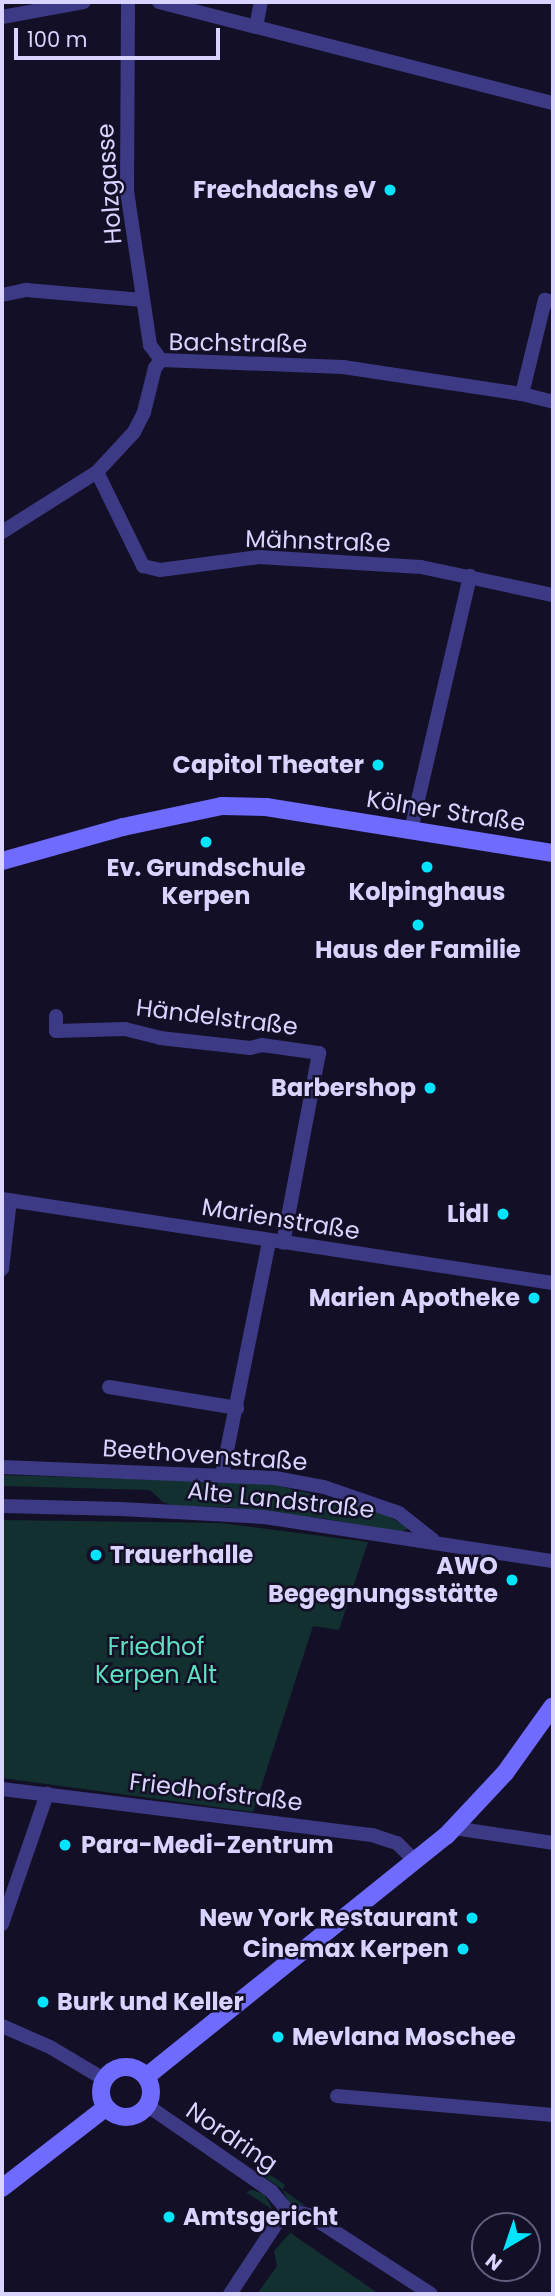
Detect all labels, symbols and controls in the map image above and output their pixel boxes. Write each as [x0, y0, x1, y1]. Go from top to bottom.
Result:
scale bar [18, 14, 224, 58]
text: 100 m [27, 25, 87, 54]
street label: Holzgasse [90, 123, 128, 245]
place label: Frechdachs eV [193, 176, 376, 204]
marker: Frechdachs eV [382, 182, 398, 198]
street label: Bachstraße [168, 327, 308, 359]
street label: Mähnstraße [245, 524, 391, 558]
place label: Capitol Theater [173, 751, 364, 779]
marker: Capitol Theater [370, 757, 386, 773]
street label: Kölner Straße [365, 784, 527, 838]
marker: Ev. Grundschule Kerpen [198, 834, 214, 850]
place label: Ev. Grundschule Kerpen [106, 854, 306, 910]
marker: Kolpinghaus [419, 859, 435, 875]
place label: Kolpinghaus [349, 878, 505, 906]
marker: Haus der Familie [410, 917, 426, 933]
place label: Haus der Familie [315, 936, 521, 964]
street label: Händelstraße [134, 993, 300, 1041]
place label: Barbershop [271, 1074, 416, 1102]
marker: Barbershop [422, 1080, 438, 1096]
street label: Marienstraße [200, 1192, 362, 1246]
place label: Lidl [447, 1200, 489, 1228]
marker: Lidl [495, 1206, 511, 1222]
place label: Marien Apotheke [309, 1284, 520, 1312]
marker: Marien Apotheke [526, 1290, 542, 1306]
street label: Beethovenstraße [102, 1433, 308, 1477]
street label: Alte Landstraße [186, 1476, 376, 1524]
place label: Trauerhalle [110, 1541, 253, 1569]
marker: Trauerhalle [88, 1547, 104, 1563]
place label: AWO Begegnungsstätte [268, 1552, 498, 1608]
marker: AWO Begegnungsstätte [504, 1572, 520, 1588]
park label: Friedhof Kerpen Alt [95, 1633, 217, 1689]
street label: Friedhofstraße [128, 1767, 304, 1817]
place label: Para-Medi-Zentrum [81, 1831, 334, 1859]
marker: Para-Medi-Zentrum [55, 1835, 75, 1855]
place label: New York Restaurant [199, 1904, 458, 1932]
marker: New York Restaurant [464, 1910, 480, 1926]
place label: Cinemax Kerpen [243, 1935, 449, 1963]
marker: Cinemax Kerpen [455, 1941, 471, 1957]
place label: Burk und Keller [57, 1988, 244, 2016]
marker: Burk und Keller [35, 1994, 51, 2010]
place label: Mevlana Moschee [292, 2023, 516, 2051]
marker: Mevlana Moschee [270, 2029, 286, 2045]
street label: Nordring [181, 2096, 283, 2178]
place label: Amtsgericht [183, 2203, 338, 2231]
marker: Amtsgericht [161, 2209, 177, 2225]
north arrow [471, 2212, 541, 2282]
text: N [480, 2247, 508, 2277]

